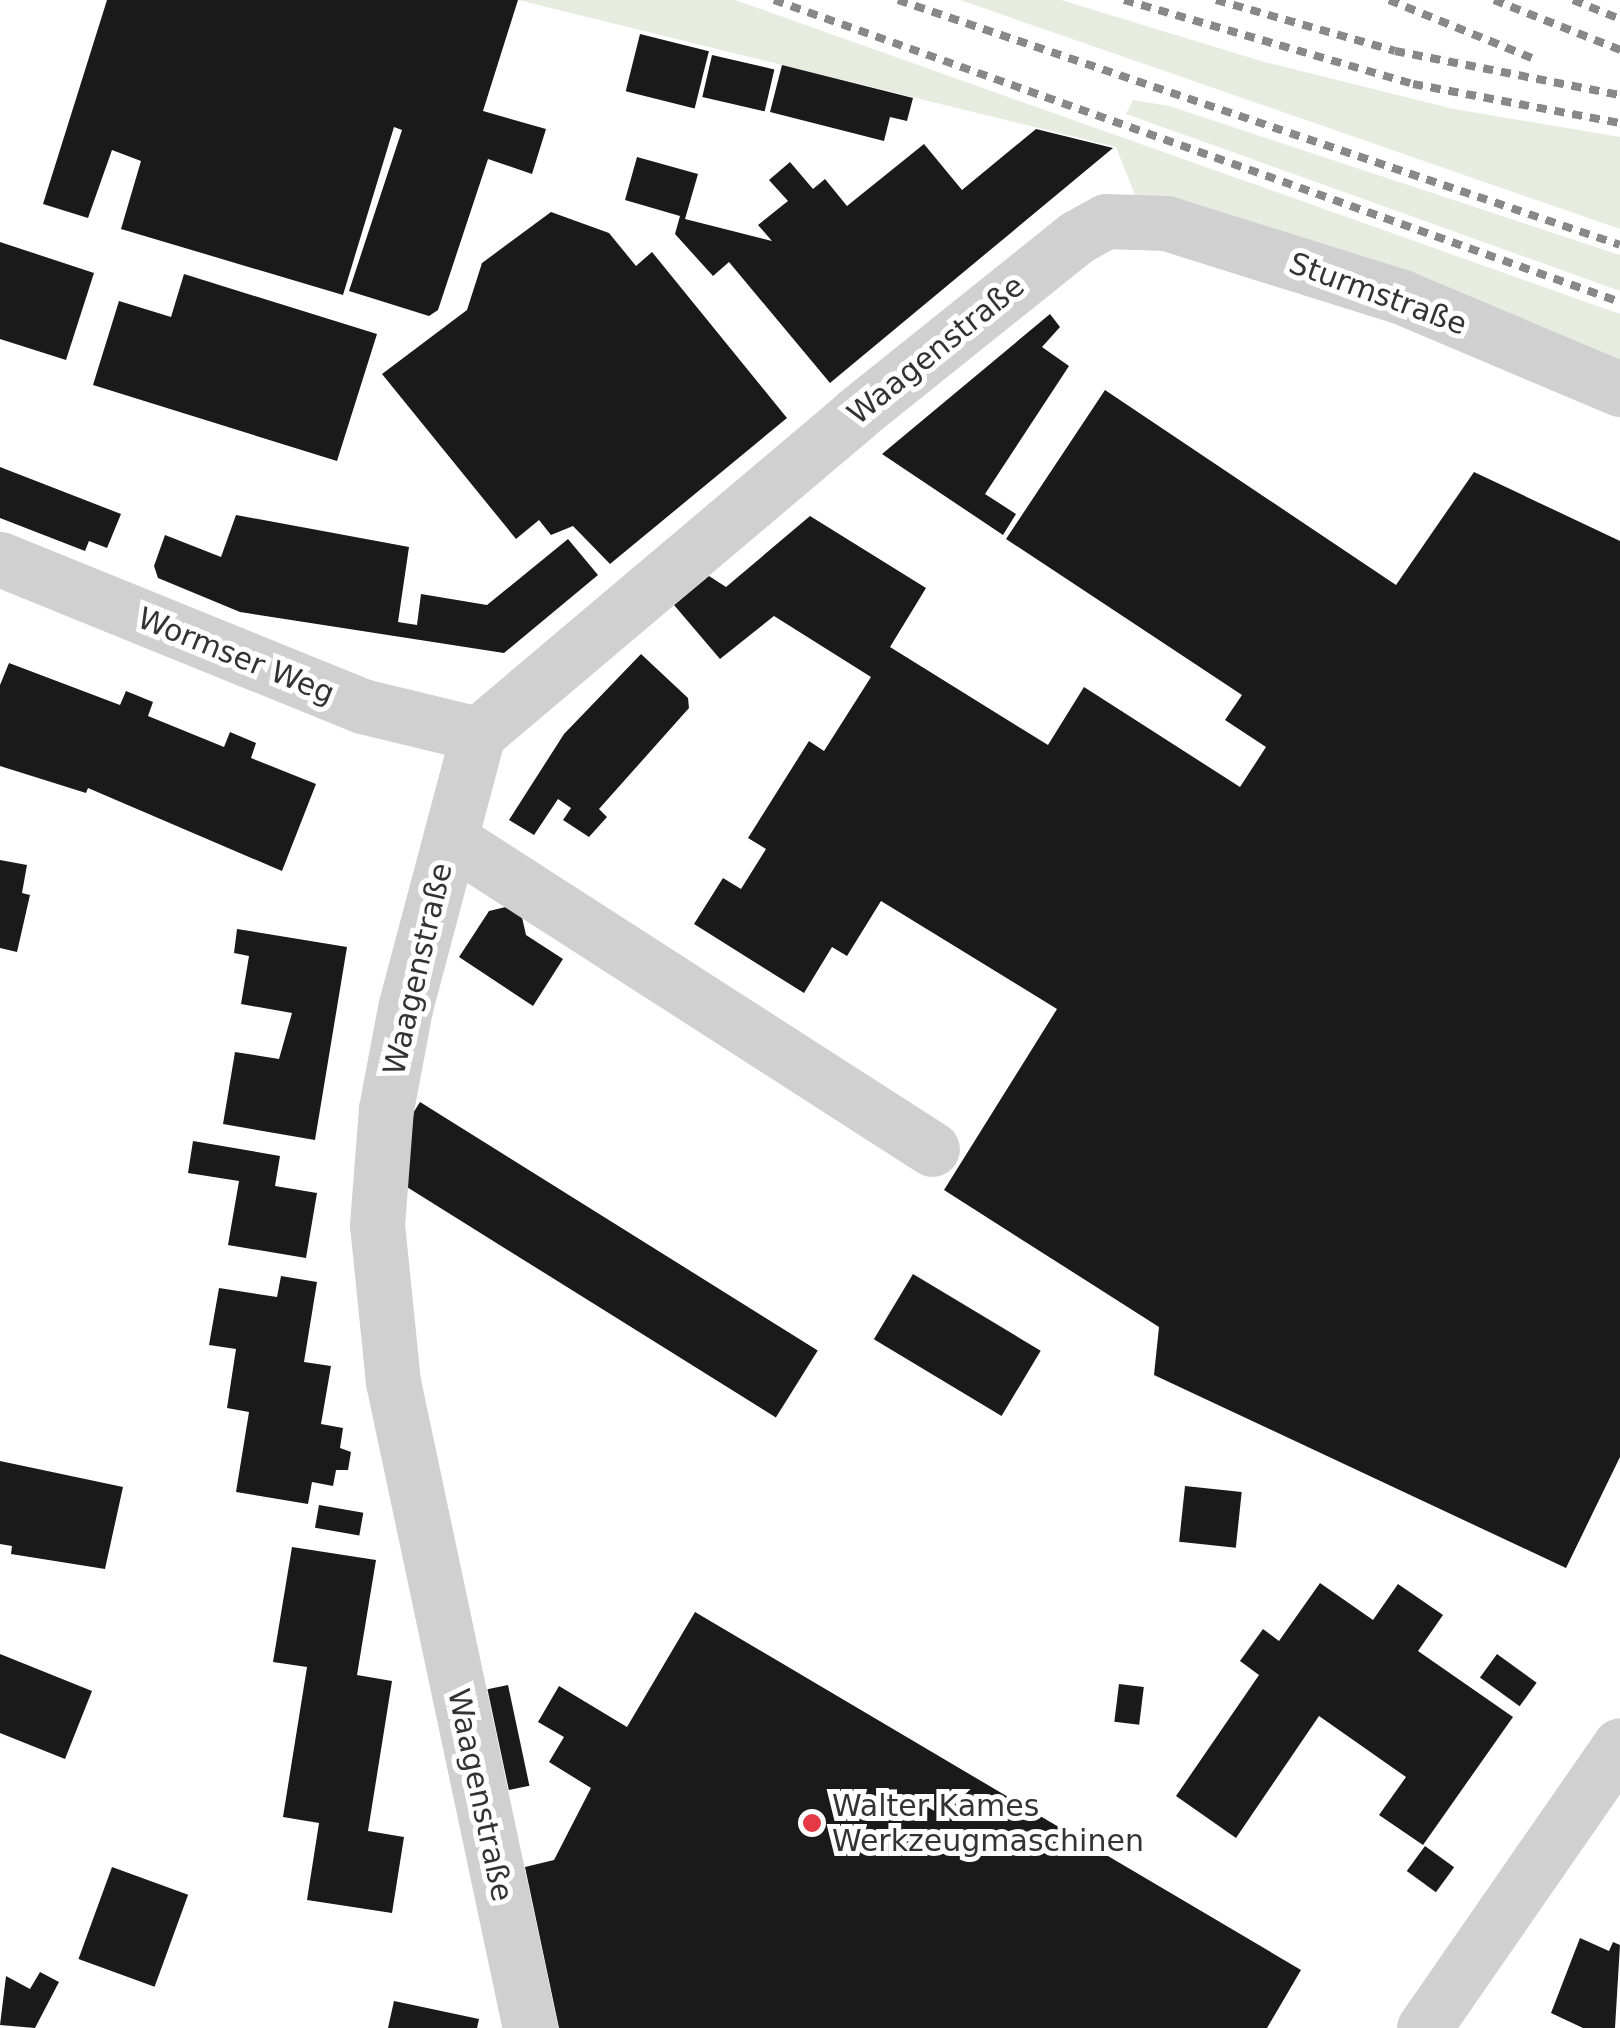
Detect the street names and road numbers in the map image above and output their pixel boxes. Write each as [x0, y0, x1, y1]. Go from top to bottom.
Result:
street label: Sturmstraße [1284, 245, 1472, 343]
street label: Waagenstraße [841, 268, 1031, 432]
street label: Wormser Weg [133, 600, 339, 712]
street label: Waagenstraße [376, 859, 460, 1079]
street label: Waagenstraße [440, 1685, 520, 1905]

